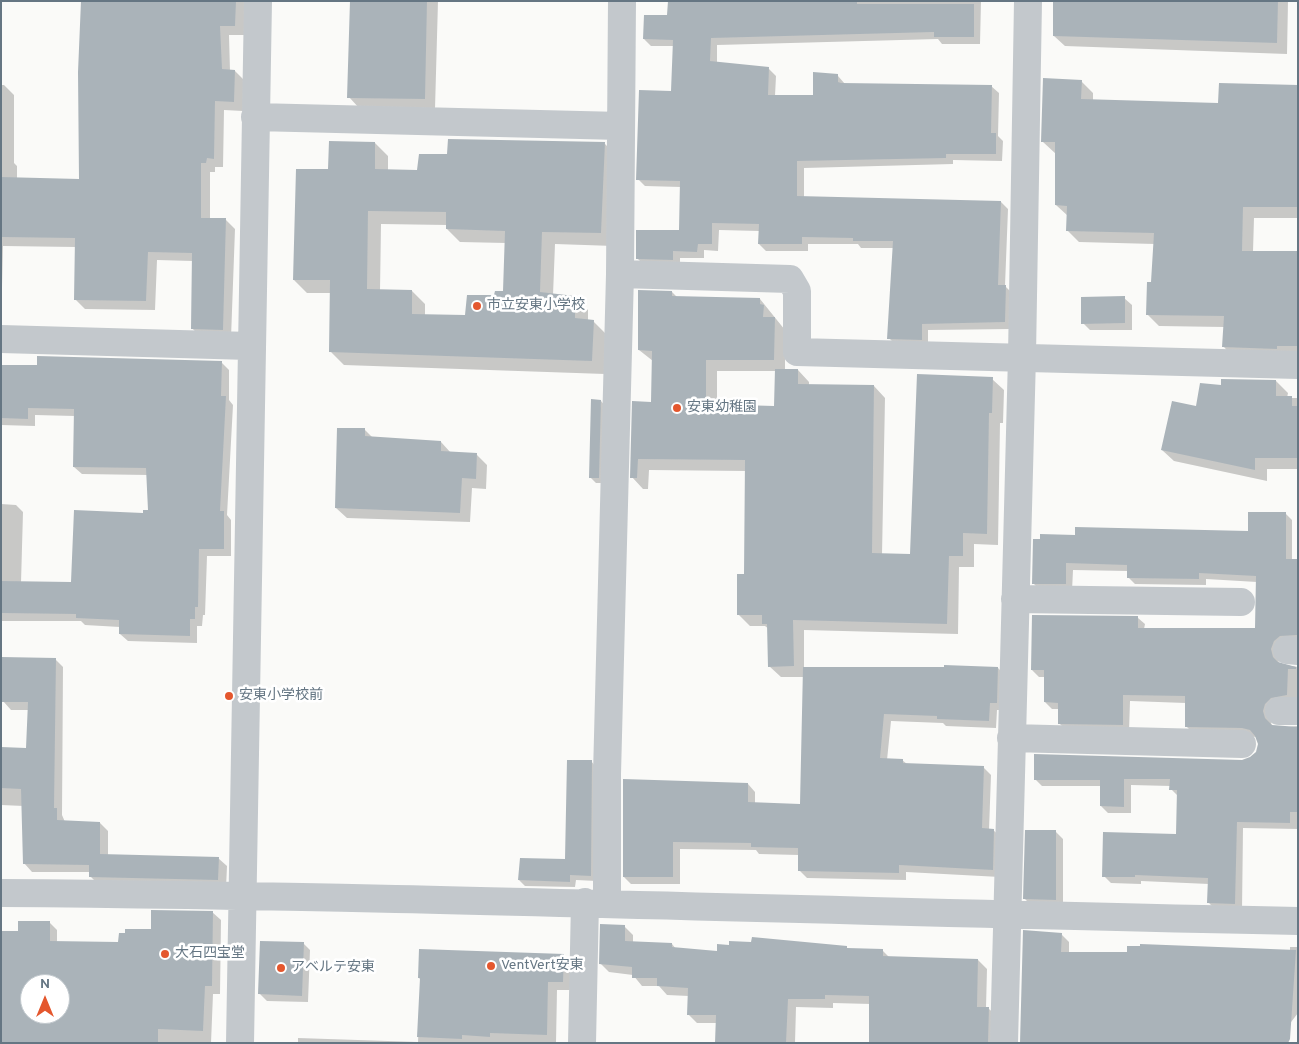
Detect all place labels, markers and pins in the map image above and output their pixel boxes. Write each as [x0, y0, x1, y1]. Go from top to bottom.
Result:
place label: 市立安東小学校 [487, 298, 585, 314]
marker: 市立安東小学校 [471, 300, 483, 312]
place label: 安東幼稚園 [687, 400, 757, 416]
marker: 安東幼稚園 [671, 402, 683, 414]
place label: 安東小学校前 [239, 688, 323, 704]
marker: 安東小学校前 [223, 690, 235, 702]
place label: 大石四宝堂 [175, 946, 245, 962]
marker: 大石四宝堂 [159, 948, 171, 960]
place label: VentVert安東 [501, 958, 584, 974]
place label: アベルテ安東 [291, 960, 375, 976]
marker: VentVert安東 [485, 960, 497, 972]
marker: アベルテ安東 [275, 962, 287, 974]

